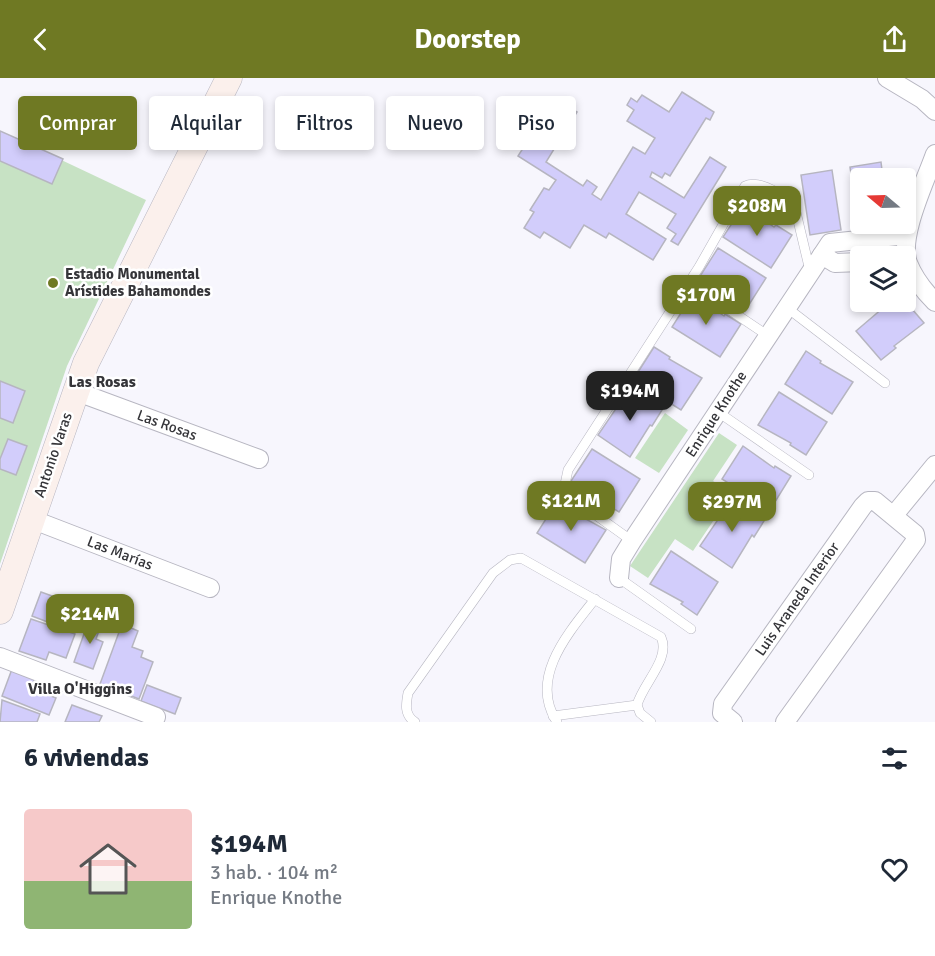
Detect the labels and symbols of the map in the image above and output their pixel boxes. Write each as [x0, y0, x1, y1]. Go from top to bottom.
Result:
north arrow [850, 168, 916, 234]
pin: $208M [715, 186, 799, 237]
place label: Estadio Monumental Arístides Bahamondes [65, 265, 211, 300]
pin: $170M [664, 275, 748, 326]
marker: Estadio Monumental Arístides Bahamondes [46, 276, 60, 290]
street label: Enrique Knothe [681, 368, 751, 460]
pin: $194M [588, 371, 672, 422]
district label: Las Rosas [68, 372, 136, 392]
street label: Las Rosas [135, 406, 200, 444]
street label: Antonio Varas [30, 410, 76, 500]
pin: $121M [529, 481, 613, 532]
pin: $297M [690, 482, 774, 533]
street label: Las Marías [85, 532, 156, 574]
street label: Luis Araneda Interior [751, 538, 843, 659]
pin: $214M [48, 594, 132, 645]
district label: Villa O'Higgins [28, 679, 132, 699]

